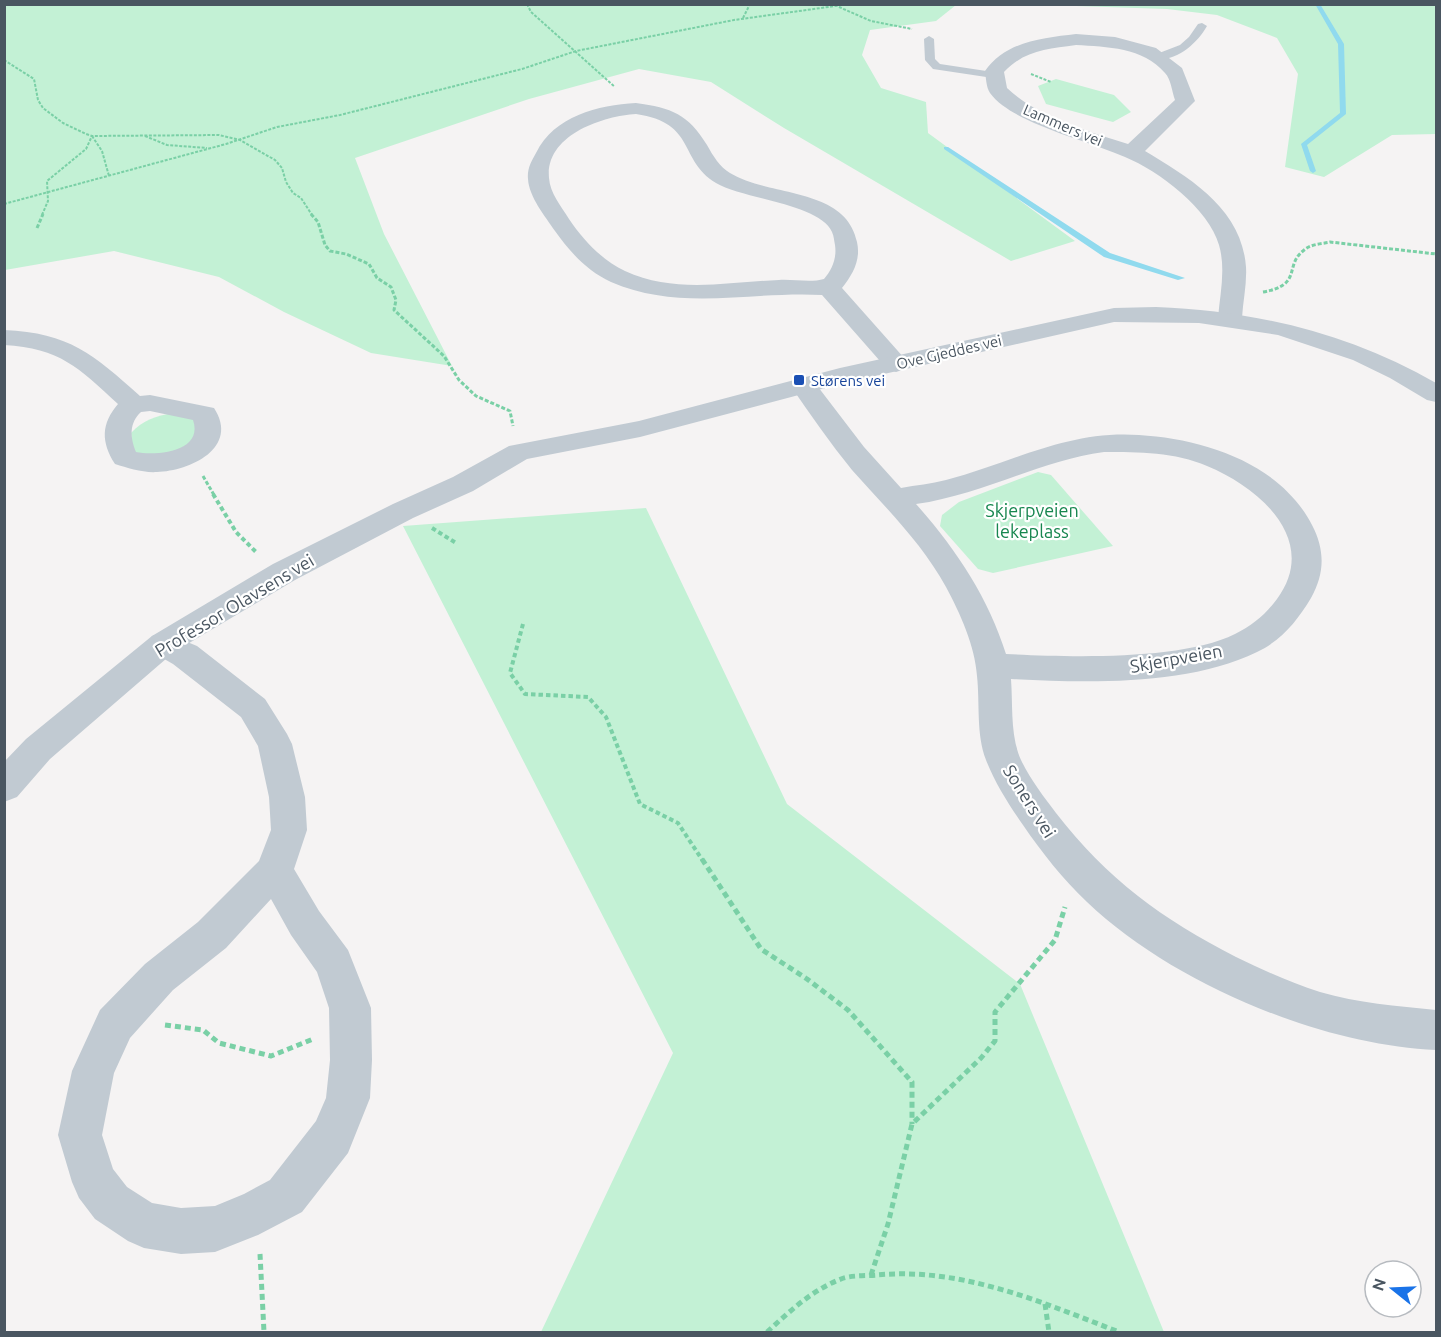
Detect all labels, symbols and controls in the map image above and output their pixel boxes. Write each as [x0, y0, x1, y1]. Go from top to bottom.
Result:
street label: Lammers vei [1021, 101, 1105, 149]
street label: Ove Gjeddes vei [895, 332, 1003, 372]
place label: Størens vei [811, 372, 885, 389]
marker: Størens vei [792, 373, 806, 387]
park label: Skjerpveien lekeplass [985, 500, 1079, 541]
street label: Professor Olavsens vei [151, 550, 317, 660]
street label: Skjerpveien [1128, 640, 1224, 676]
street label: Soners vei [1000, 761, 1060, 841]
north arrow [1363, 1259, 1423, 1319]
text: N [1368, 1276, 1389, 1293]

